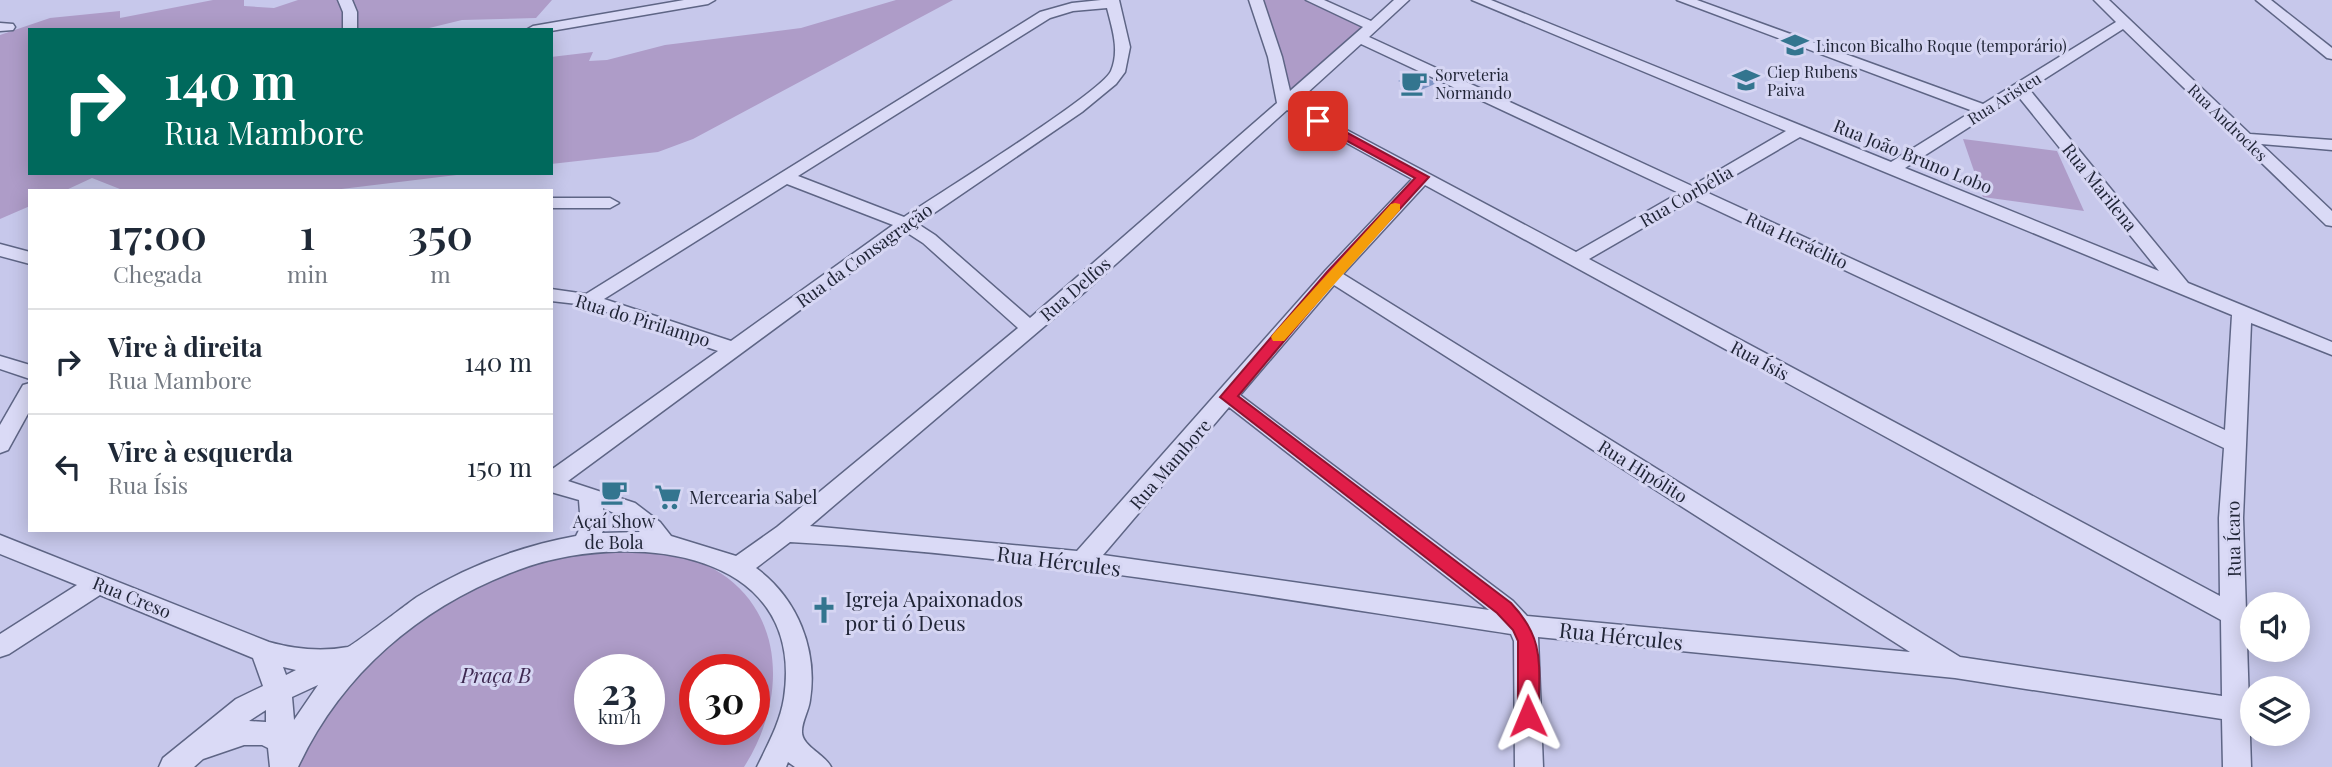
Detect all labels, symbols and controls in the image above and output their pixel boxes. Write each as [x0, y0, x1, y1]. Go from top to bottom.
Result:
school or university icon: Lincon Bicalho Roque (temporário) [1780, 30, 1810, 60]
place label: Lincon Bicalho Roque (temporário) [1816, 35, 2067, 56]
text: 140 m [164, 47, 296, 112]
icon: right [49, 56, 140, 147]
place label: Ciep Rubens Paiva [1767, 61, 1858, 100]
place label: Sorveteria Normando [1435, 64, 1512, 103]
school or university icon: Ciep Rubens Paiva [1731, 65, 1761, 95]
street label: Rua Aristeu [1963, 67, 2045, 129]
cafe icon: Sorveteria Normando [1399, 68, 1429, 98]
street label: Rua Androcles [2184, 79, 2272, 165]
pin [1288, 91, 1348, 151]
icon: arrive [1299, 102, 1337, 140]
text: Rua Mambore [164, 110, 364, 153]
street label: Rua João Bruno Lobo [1830, 113, 1996, 199]
street label: Rua Marilena [2057, 138, 2143, 236]
street label: Rua Corbélia [1635, 160, 1737, 232]
street label: Rua da Consagração [791, 197, 937, 313]
text: 17:00 [108, 205, 207, 261]
text: 1 [300, 205, 315, 261]
text: 350 [408, 205, 473, 261]
street label: Rua Heráclito [1742, 206, 1852, 274]
street label: Rua Delfos [1035, 252, 1115, 326]
text: Chegada [113, 258, 202, 289]
text: min [287, 258, 328, 289]
text: m [430, 258, 451, 289]
street label: Rua do Pirilampo [573, 288, 713, 352]
text: Vire à direita [108, 329, 263, 364]
street label: Rua Ísis [1727, 335, 1793, 385]
icon: right [49, 343, 87, 381]
text: 140 m [464, 344, 532, 379]
text: Rua Mambore [108, 364, 252, 395]
street label: Rua Mambore [1124, 414, 1216, 514]
text: Vire à esquerda [108, 434, 293, 469]
street label: Rua Hipólito [1594, 434, 1692, 508]
icon: left [49, 448, 87, 486]
text: 150 m [467, 449, 532, 484]
text: Rua Ísis [108, 469, 188, 500]
cafe icon: Açaí Show de Bola [599, 477, 629, 507]
supermarket icon: Mercearia Sabel [653, 482, 683, 512]
place label: Mercearia Sabel [689, 485, 818, 509]
street label: Rua Ícaro [2220, 500, 2246, 577]
place label: Açaí Show de Bola [572, 509, 655, 554]
street label: Rua Hércules [995, 539, 1123, 581]
street label: Rua Creso [89, 570, 175, 624]
place label: Igreja Apaixonados por ti ó Deus [845, 584, 1023, 636]
map controls [2240, 592, 2310, 746]
button: sound [2240, 592, 2310, 662]
church icon: Igreja Apaixonados por ti ó Deus [809, 595, 839, 625]
street label: Rua Hércules [1558, 615, 1684, 655]
speed limit sign: 30 [679, 654, 770, 745]
park label: Praça B [460, 660, 531, 688]
text: 23 [602, 667, 637, 714]
button: layers [2240, 676, 2310, 746]
position arrow [1491, 679, 1565, 753]
text: km/h [598, 705, 641, 729]

